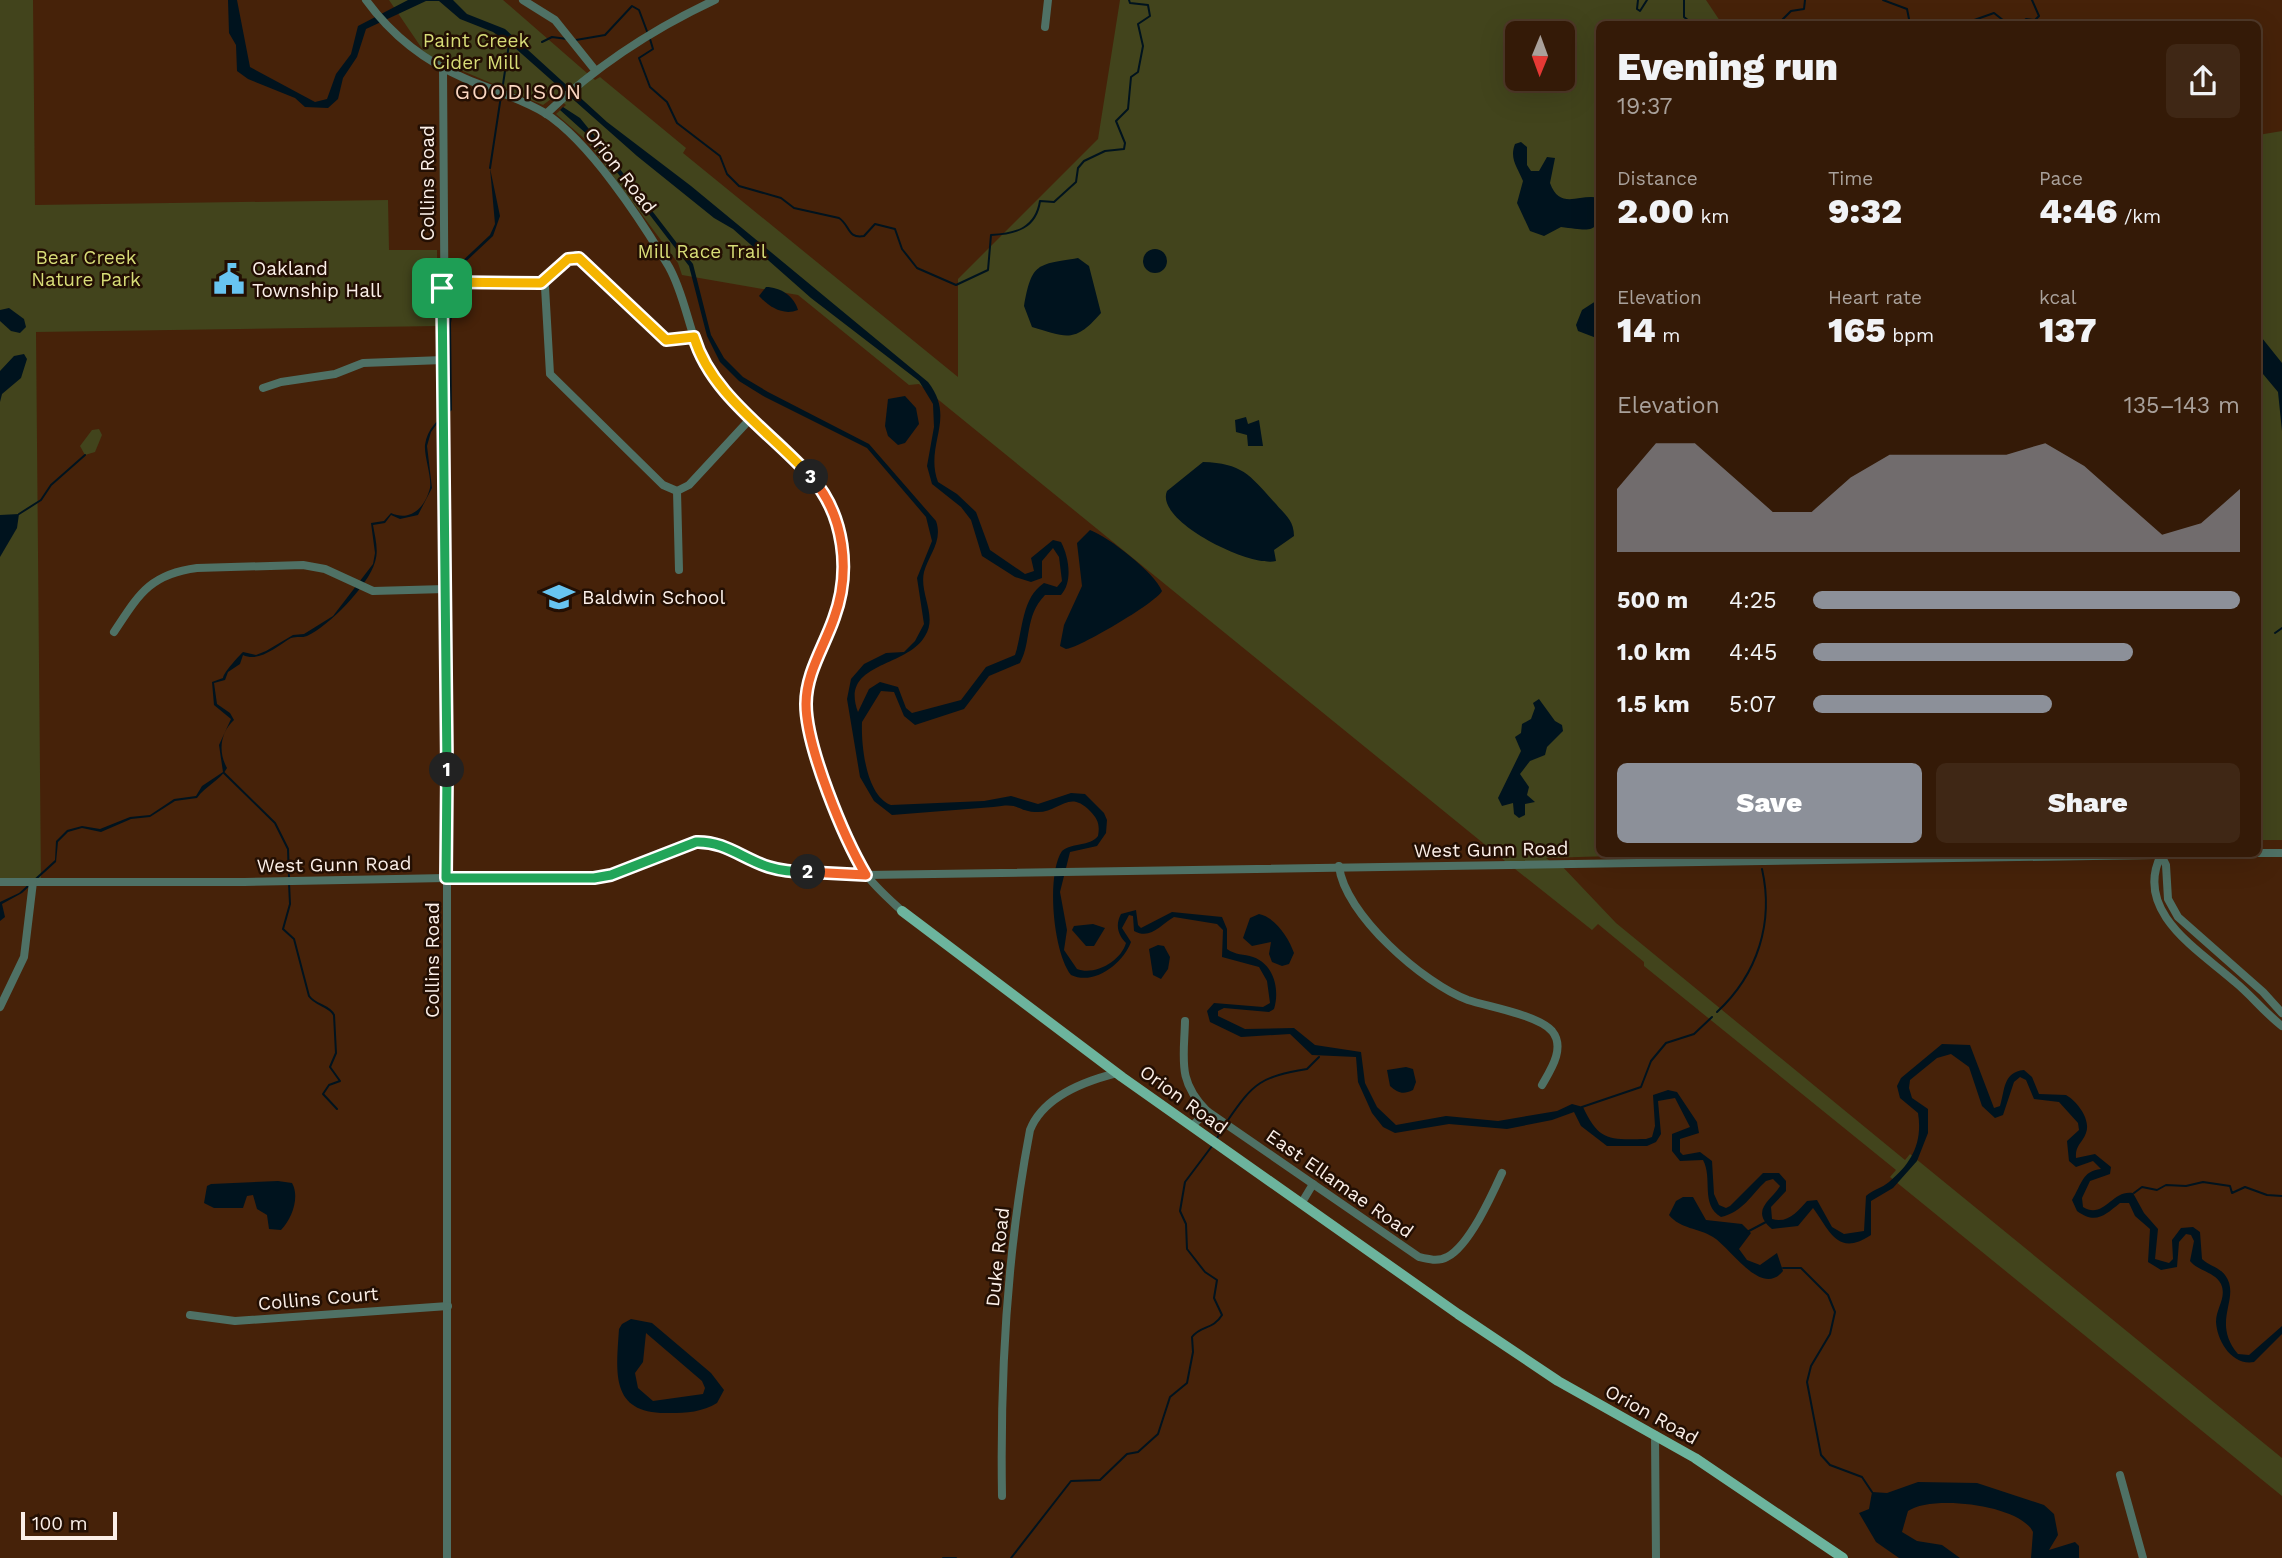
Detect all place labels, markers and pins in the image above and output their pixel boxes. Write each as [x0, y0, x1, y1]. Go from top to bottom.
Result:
place label: Oakland Township Hall [252, 257, 382, 302]
pin [412, 258, 472, 318]
public building icon: Oakland Township Hall [212, 262, 246, 296]
pin: 3 [794, 460, 828, 494]
school or university icon: Baldwin School [542, 580, 576, 614]
place label: Baldwin School [582, 586, 725, 609]
pin: 1 [430, 752, 464, 788]
pin: 2 [790, 854, 826, 890]

